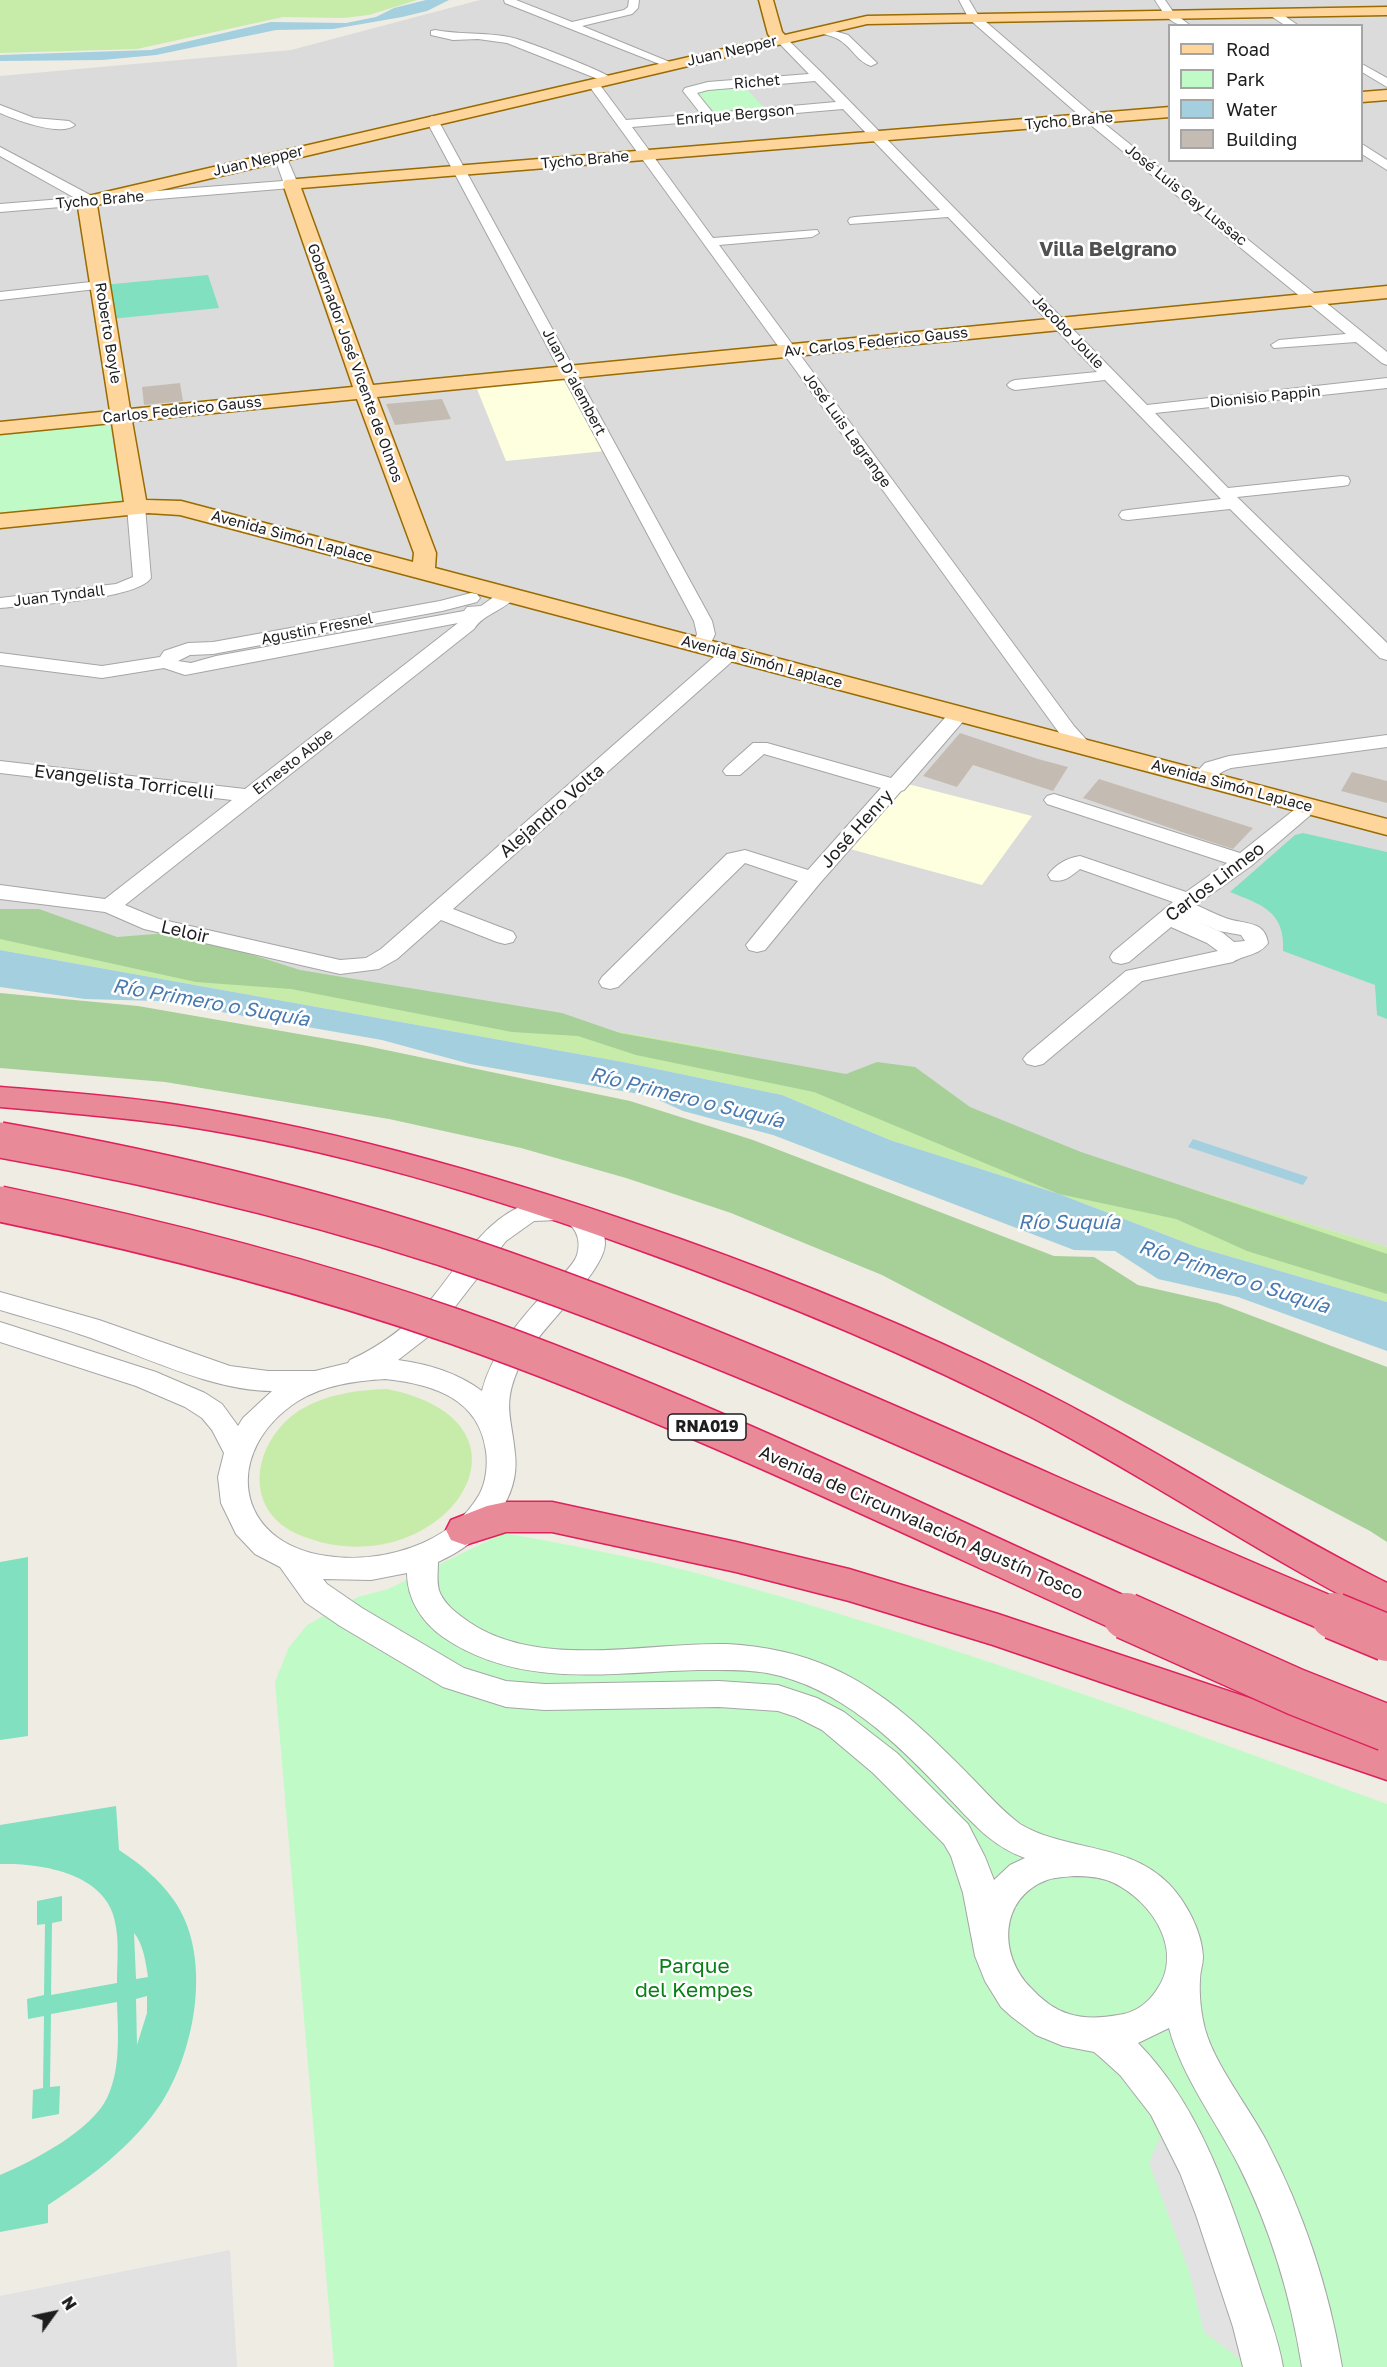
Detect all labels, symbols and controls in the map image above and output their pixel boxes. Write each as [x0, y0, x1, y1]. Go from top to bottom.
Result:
legend [1168, 24, 1363, 162]
street label: Juan Nepper [685, 32, 779, 70]
text: Road [1226, 38, 1270, 60]
text: Park [1226, 68, 1265, 90]
street label: Richet [733, 71, 781, 93]
text: Water [1226, 98, 1277, 120]
street label: Enrique Bergson [675, 101, 795, 129]
street label: Tycho Brahe [1024, 108, 1114, 134]
text: Building [1226, 128, 1297, 150]
street label: José Luis Gay Lussac [1121, 140, 1251, 250]
street label: Juan Nepper [211, 142, 305, 180]
street label: Tycho Brahe [540, 147, 630, 173]
street label: Tycho Brahe [55, 187, 145, 213]
district label: Villa Belgrano [1039, 238, 1177, 262]
street label: Gobernador José Vicente de Olmos [303, 241, 407, 485]
street label: Roberto Boyle [91, 281, 125, 385]
street label: Jacobo Joule [1028, 291, 1108, 373]
street label: Av. Carlos Federico Gauss [783, 323, 969, 361]
street label: Juan D´alembert [538, 325, 610, 439]
street label: José Luis Lagrange [799, 369, 895, 491]
street label: Dionisio Pappin [1209, 382, 1321, 412]
street label: Carlos Federico Gauss [101, 393, 263, 427]
street label: Avenida Simón Laplace [209, 507, 375, 567]
street label: Juan Tyndall [12, 581, 106, 611]
street label: Agustin Fresnel [260, 609, 374, 649]
street label: Avenida Simón Laplace [679, 632, 845, 692]
street label: Ernesto Abbe [249, 725, 337, 799]
street label: Avenida Simón Laplace [1149, 756, 1315, 816]
street label: Evangelista Torricelli [33, 760, 215, 804]
street label: Alejandro Volta [495, 760, 609, 862]
street label: José Henry [816, 785, 898, 873]
street label: Carlos Linneo [1161, 838, 1269, 926]
street label: Leloir [159, 916, 211, 948]
water label: Río Primero o Suquía [111, 974, 311, 1032]
water label: Río Primero o Suquía [588, 1062, 786, 1134]
water label: Río Suquía [1018, 1211, 1120, 1235]
water label: Río Primero o Suquía [1136, 1235, 1332, 1319]
road number: RNA019 [668, 1414, 746, 1440]
street label: Avenida de Circunvalación Agustín Tosco [756, 1442, 1086, 1604]
park label: Parque del Kempes [635, 1953, 753, 2003]
north arrow [24, 2283, 84, 2343]
text: N [57, 2293, 81, 2314]

